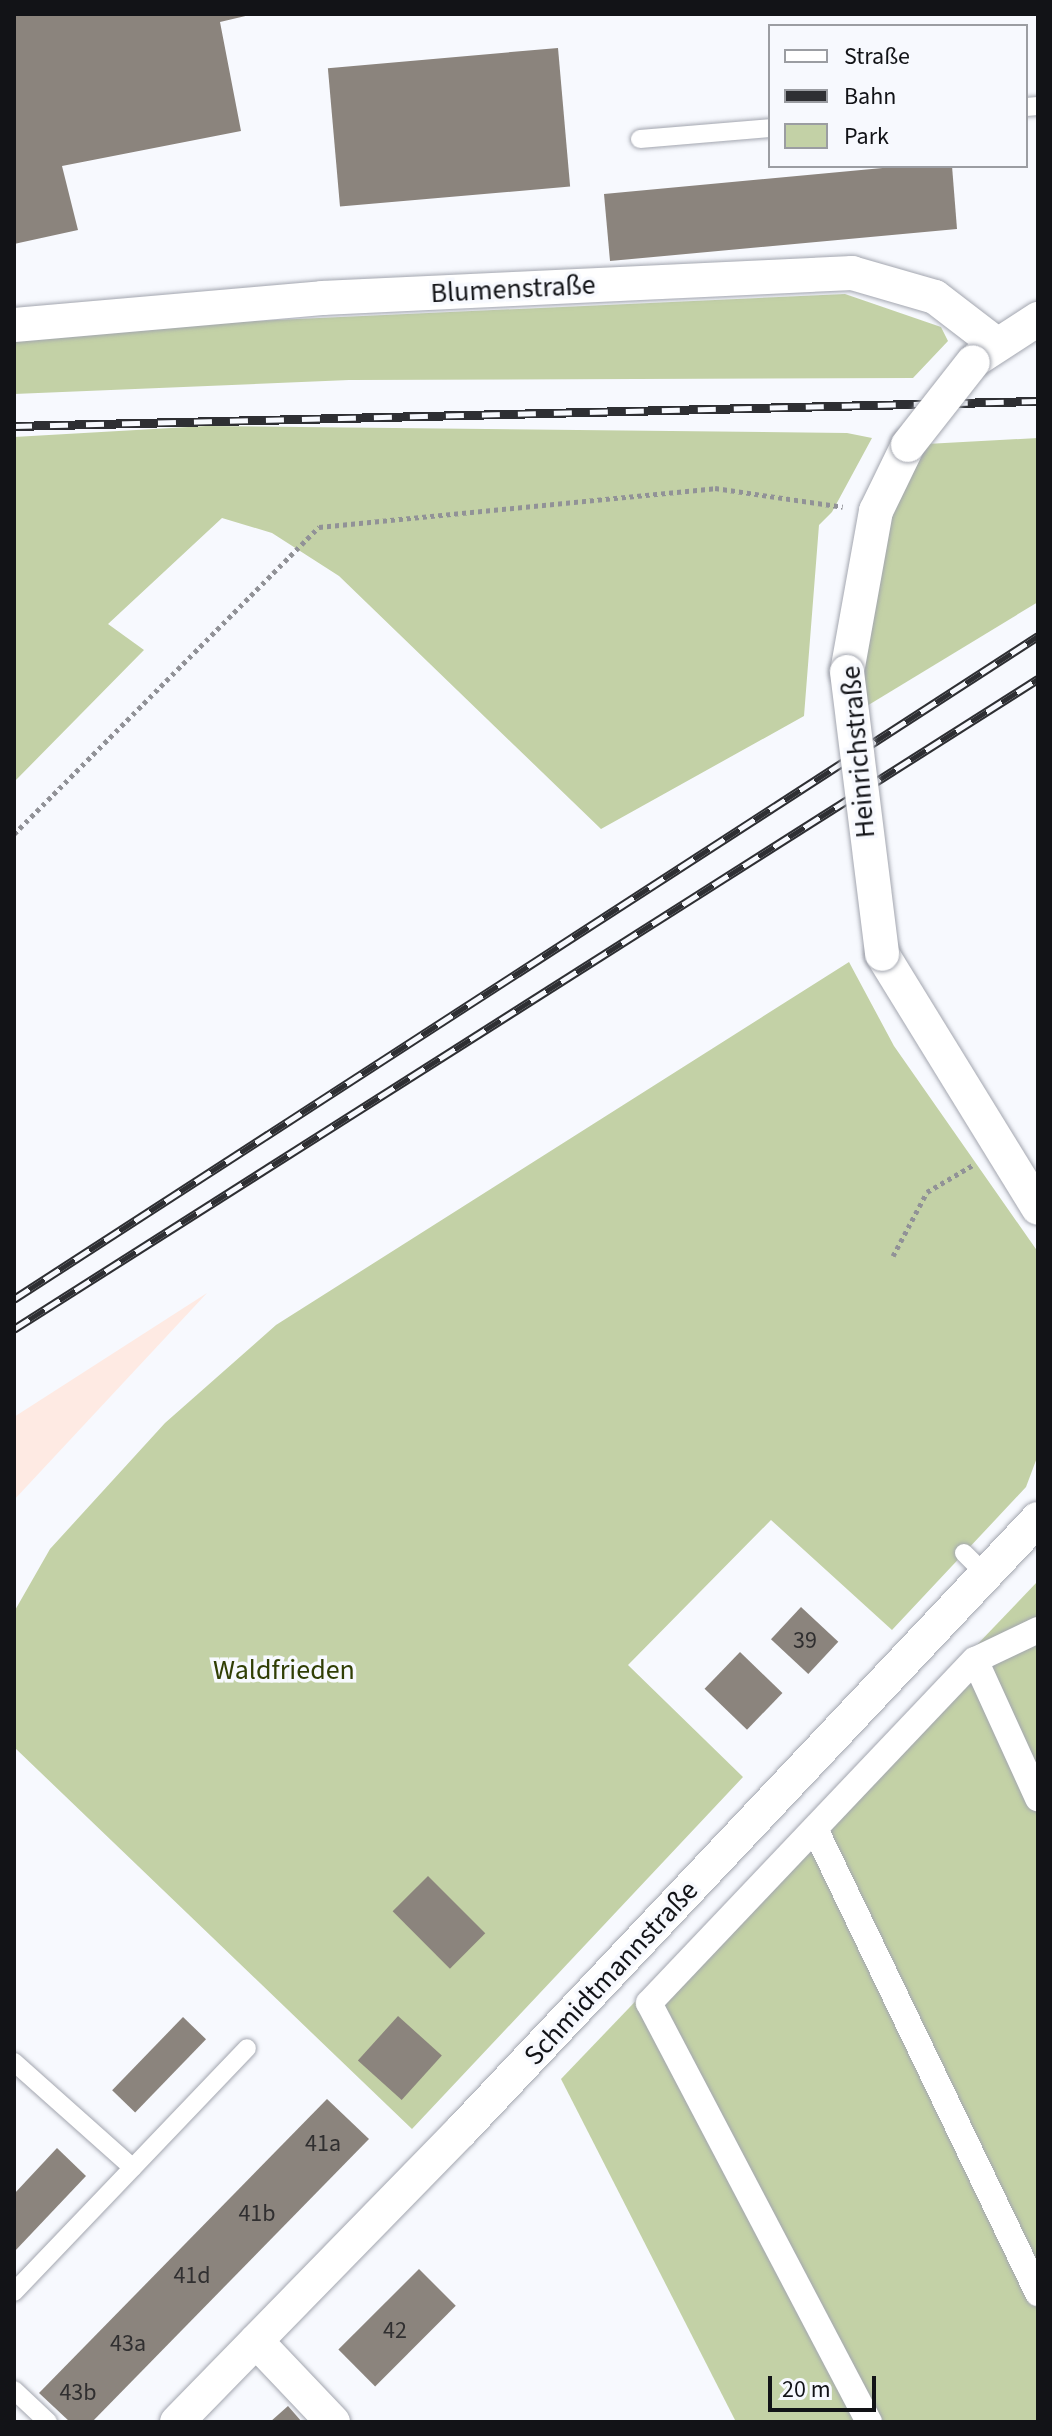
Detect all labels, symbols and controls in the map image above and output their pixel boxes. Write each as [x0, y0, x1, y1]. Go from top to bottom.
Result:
legend [768, 24, 1028, 168]
text: Straße [844, 39, 910, 74]
text: Bahn [844, 79, 896, 114]
text: Park [844, 119, 889, 154]
street label: Blumenstraße [430, 268, 596, 310]
street label: Heinrichstraße [834, 664, 882, 840]
house number: 39 [793, 1627, 817, 1655]
park label: Waldfrieden [213, 1653, 355, 1687]
street label: Schmidtmannstraße [517, 1874, 705, 2072]
house number: 41a [305, 2130, 341, 2158]
house number: 41b [238, 2200, 276, 2228]
house number: 41d [173, 2262, 211, 2290]
house number: 42 [383, 2317, 407, 2345]
house number: 43a [110, 2330, 146, 2358]
scale bar [772, 2360, 880, 2410]
text: 20 m [782, 2372, 831, 2407]
house number: 43b [59, 2379, 97, 2407]

